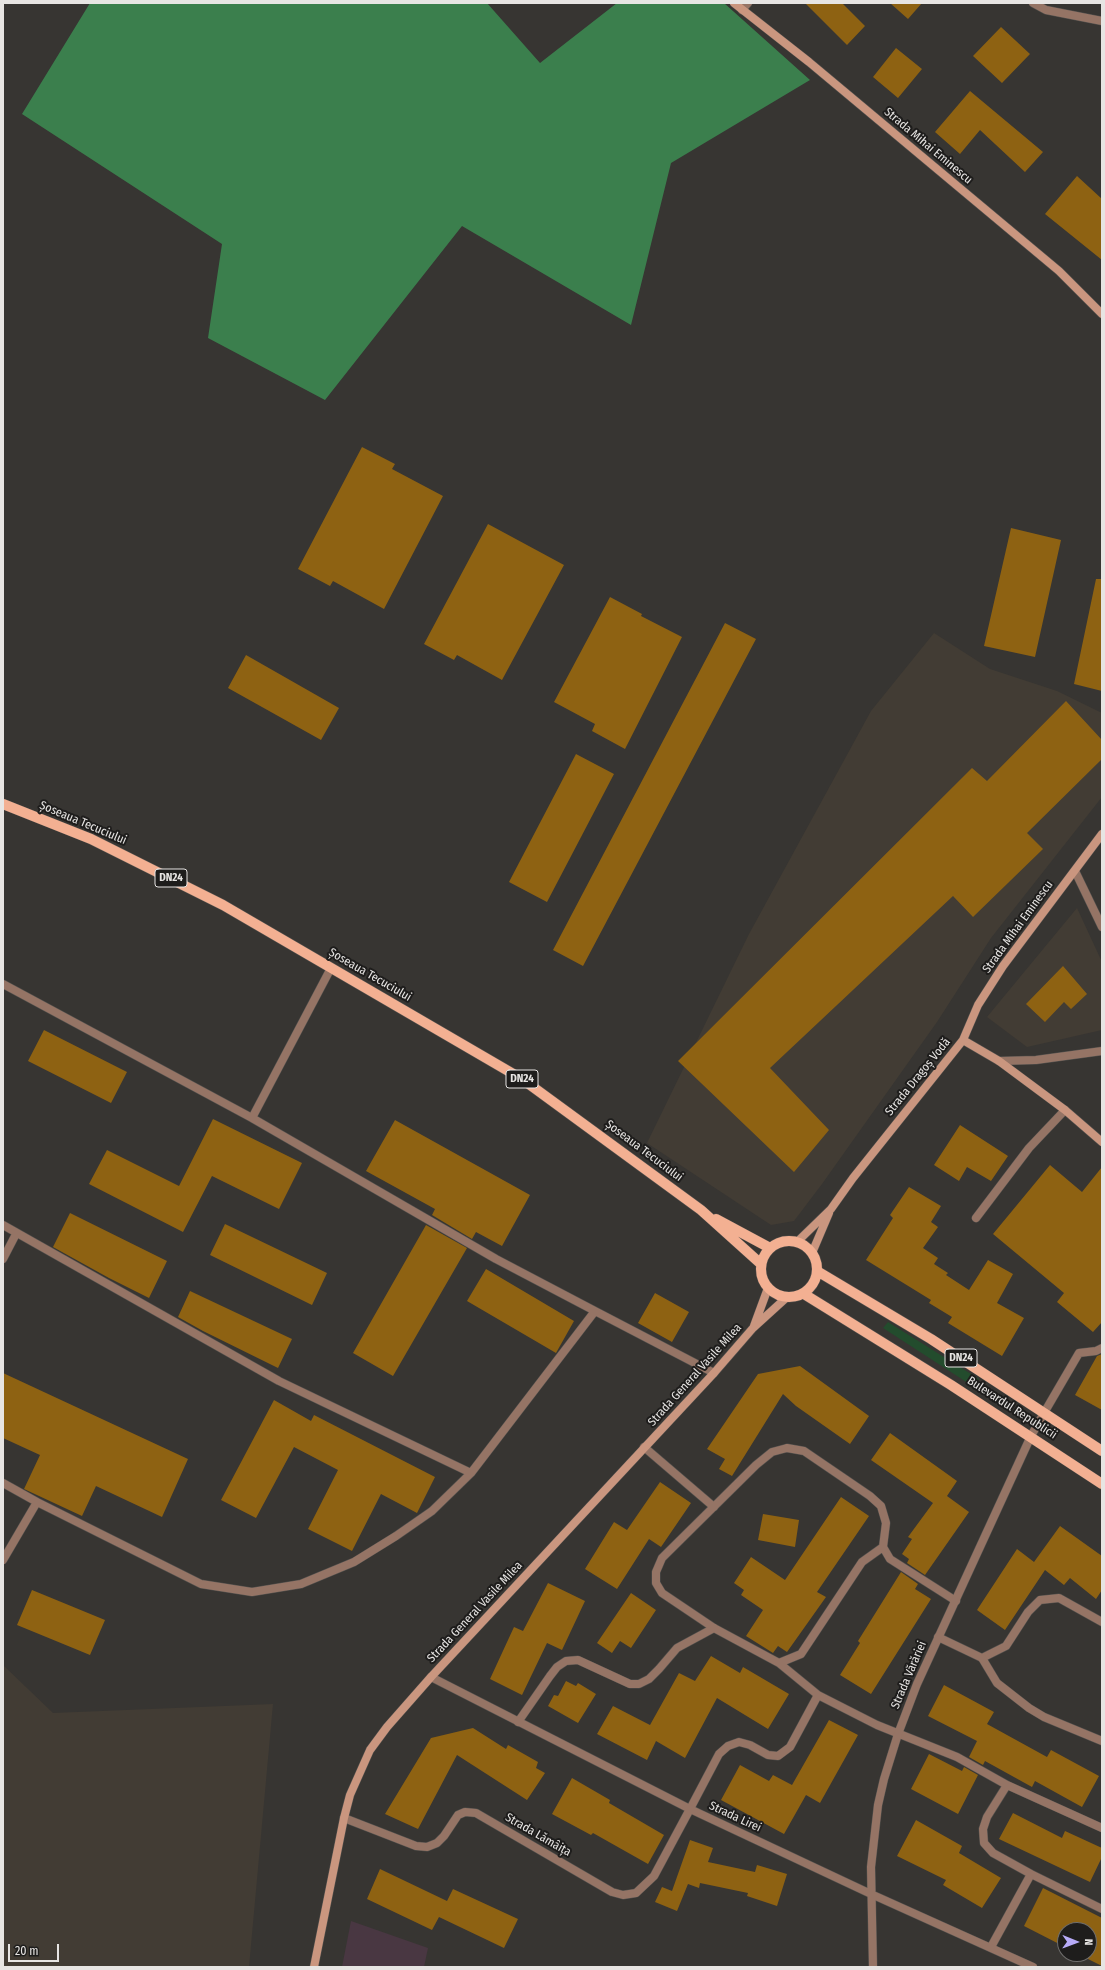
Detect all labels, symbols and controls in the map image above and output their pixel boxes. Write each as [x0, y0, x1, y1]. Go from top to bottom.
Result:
street label: Strada Mihai Eminescu [881, 105, 975, 187]
street label: Șoseaua Tecuciului [37, 798, 129, 848]
road number: DN24 [155, 869, 187, 887]
street label: Strada Mihai Eminescu [980, 878, 1056, 976]
street label: Șoseaua Tecuciului [326, 945, 414, 1005]
street label: Strada Dragoș Vodă [882, 1035, 954, 1119]
road number: DN24 [506, 1070, 538, 1088]
street label: Șoseaua Tecuciului [602, 1117, 686, 1185]
street label: Strada General Vasile Milea [645, 1321, 745, 1429]
road number: DN24 [945, 1349, 977, 1367]
street label: Bulevardul Republicii [964, 1374, 1060, 1442]
street label: Strada General Vasile Milea [424, 1558, 526, 1666]
street label: Strada Vărăriei [888, 1639, 930, 1711]
street label: Strada Lirei [707, 1799, 763, 1835]
street label: Strada Lămâița [503, 1810, 573, 1860]
north arrow [1057, 1922, 1097, 1962]
scale bar [10, 1936, 61, 1962]
text: N [1082, 1939, 1095, 1946]
text: 20 m [15, 1944, 39, 1958]

